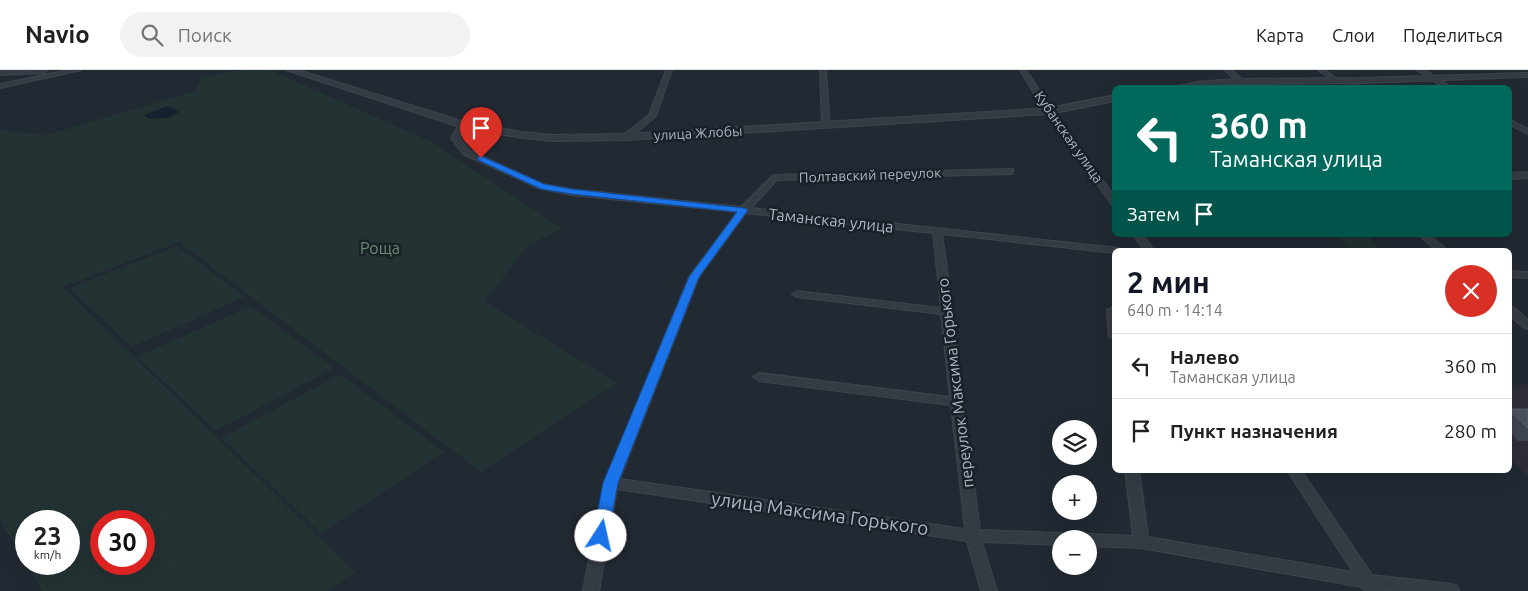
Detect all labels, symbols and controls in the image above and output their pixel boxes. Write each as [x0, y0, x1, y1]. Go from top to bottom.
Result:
search box [120, 12, 470, 57]
text: Navio [25, 21, 90, 48]
icon: search [138, 21, 166, 49]
text: Поиск [178, 24, 232, 46]
text: Карта [1256, 25, 1304, 45]
text: Слои [1332, 25, 1375, 45]
text: Поделиться [1403, 25, 1503, 45]
street label: Кубанская улица [1031, 88, 1107, 186]
icon: left [1127, 105, 1192, 170]
text: 360 m [1210, 105, 1308, 145]
pin [460, 107, 502, 158]
icon: arrive [467, 114, 495, 142]
street label: улица Жлобы [653, 123, 743, 143]
text: Таманская улица [1210, 146, 1383, 171]
street label: Полтавский переулок [799, 165, 941, 185]
icon: arrive [1190, 200, 1218, 228]
text: Затем [1127, 203, 1180, 225]
street label: Таманская улица [768, 204, 894, 236]
park label: Роща [360, 239, 400, 257]
text: 2 мин [1127, 265, 1210, 299]
button: close [1445, 265, 1497, 317]
street label: переулок Максима Горького [933, 277, 977, 489]
text: 640 m · 14:14 [1127, 301, 1223, 319]
text: Налево [1170, 346, 1239, 368]
icon: left [1127, 352, 1155, 380]
text: 360 m [1444, 355, 1497, 377]
text: Таманская улица [1170, 368, 1296, 386]
icon: arrive [1127, 417, 1155, 445]
map controls [1052, 420, 1097, 575]
button: layers [1052, 420, 1097, 465]
text: Пункт назначения [1170, 420, 1338, 442]
text: 280 m [1444, 420, 1497, 442]
button: + [1052, 475, 1097, 520]
street label: улица Максима Горького [710, 487, 930, 539]
position arrow [574, 509, 626, 561]
speed limit sign: 30 [90, 510, 155, 575]
text: 23 [33, 522, 62, 550]
button: − [1052, 530, 1097, 575]
text: km/h [34, 548, 61, 561]

